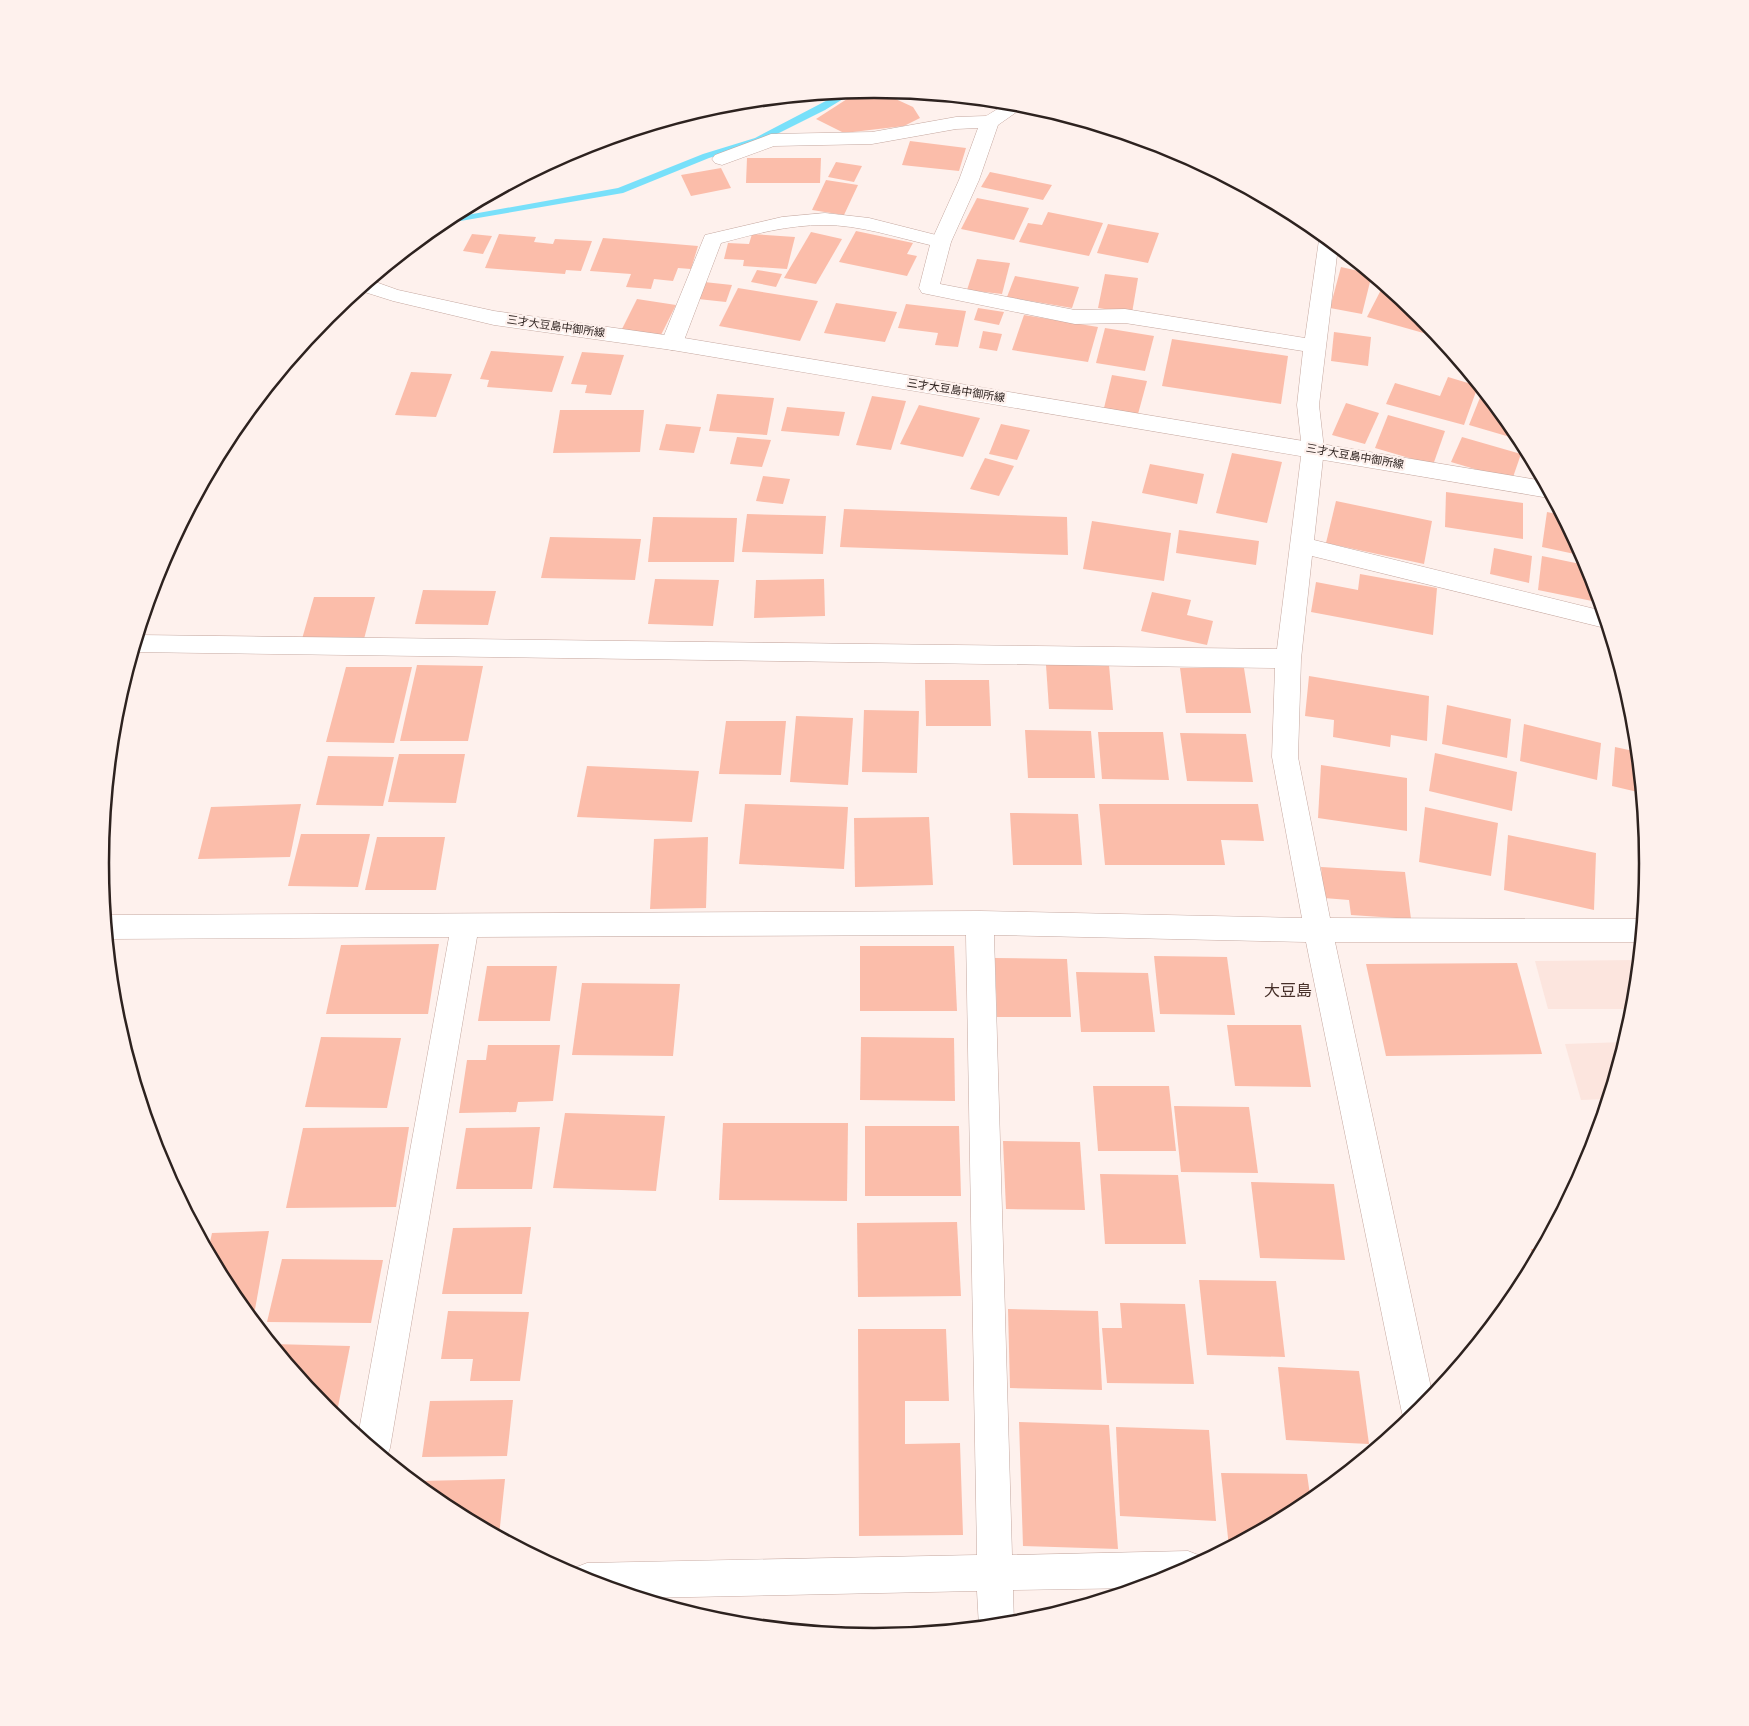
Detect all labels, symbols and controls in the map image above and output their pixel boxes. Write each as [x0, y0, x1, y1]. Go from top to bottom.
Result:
street label: 三才大豆島中御所線 [506, 313, 606, 340]
street label: 三才大豆島中御所線 [906, 376, 1006, 405]
street label: 三才大豆島中御所線 [1305, 441, 1405, 471]
district label: 大豆島 [1264, 981, 1312, 1000]

